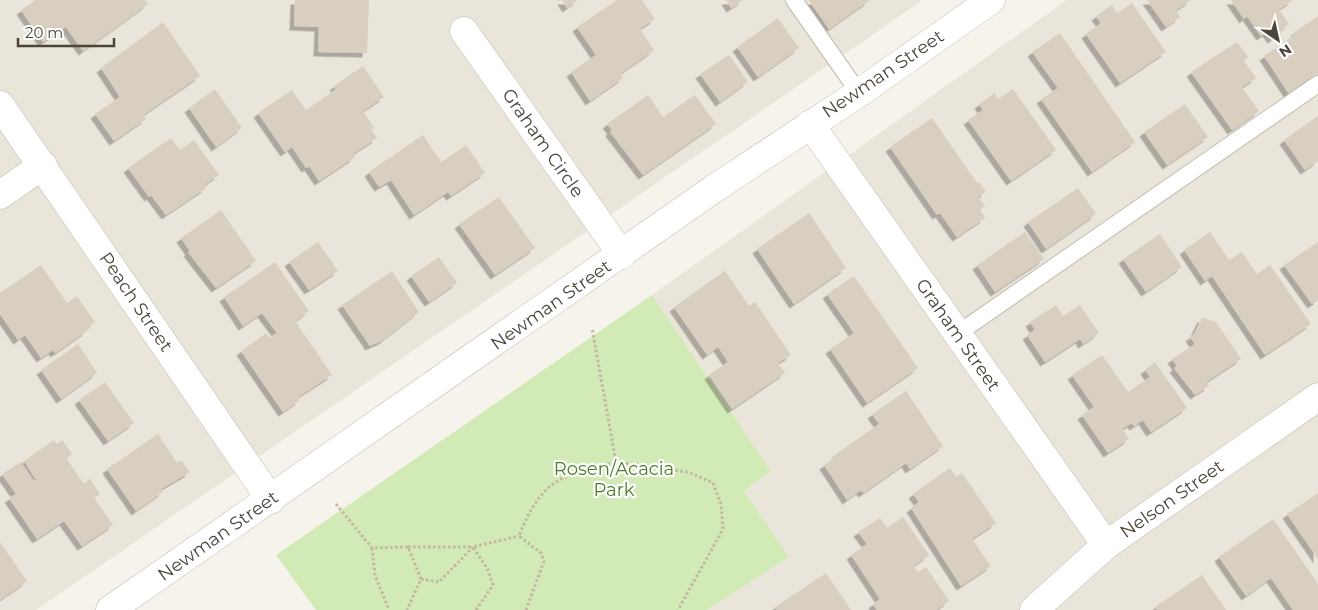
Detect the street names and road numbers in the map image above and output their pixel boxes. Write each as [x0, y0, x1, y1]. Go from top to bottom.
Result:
street label: Newman Street [818, 25, 948, 123]
street label: Graham Circle [497, 84, 589, 202]
street label: Peach Street [95, 248, 177, 356]
street label: Newman Street [486, 255, 616, 355]
street label: Graham Street [911, 275, 1005, 395]
street label: Nelson Street [1116, 455, 1228, 543]
street label: Newman Street [153, 486, 283, 586]

